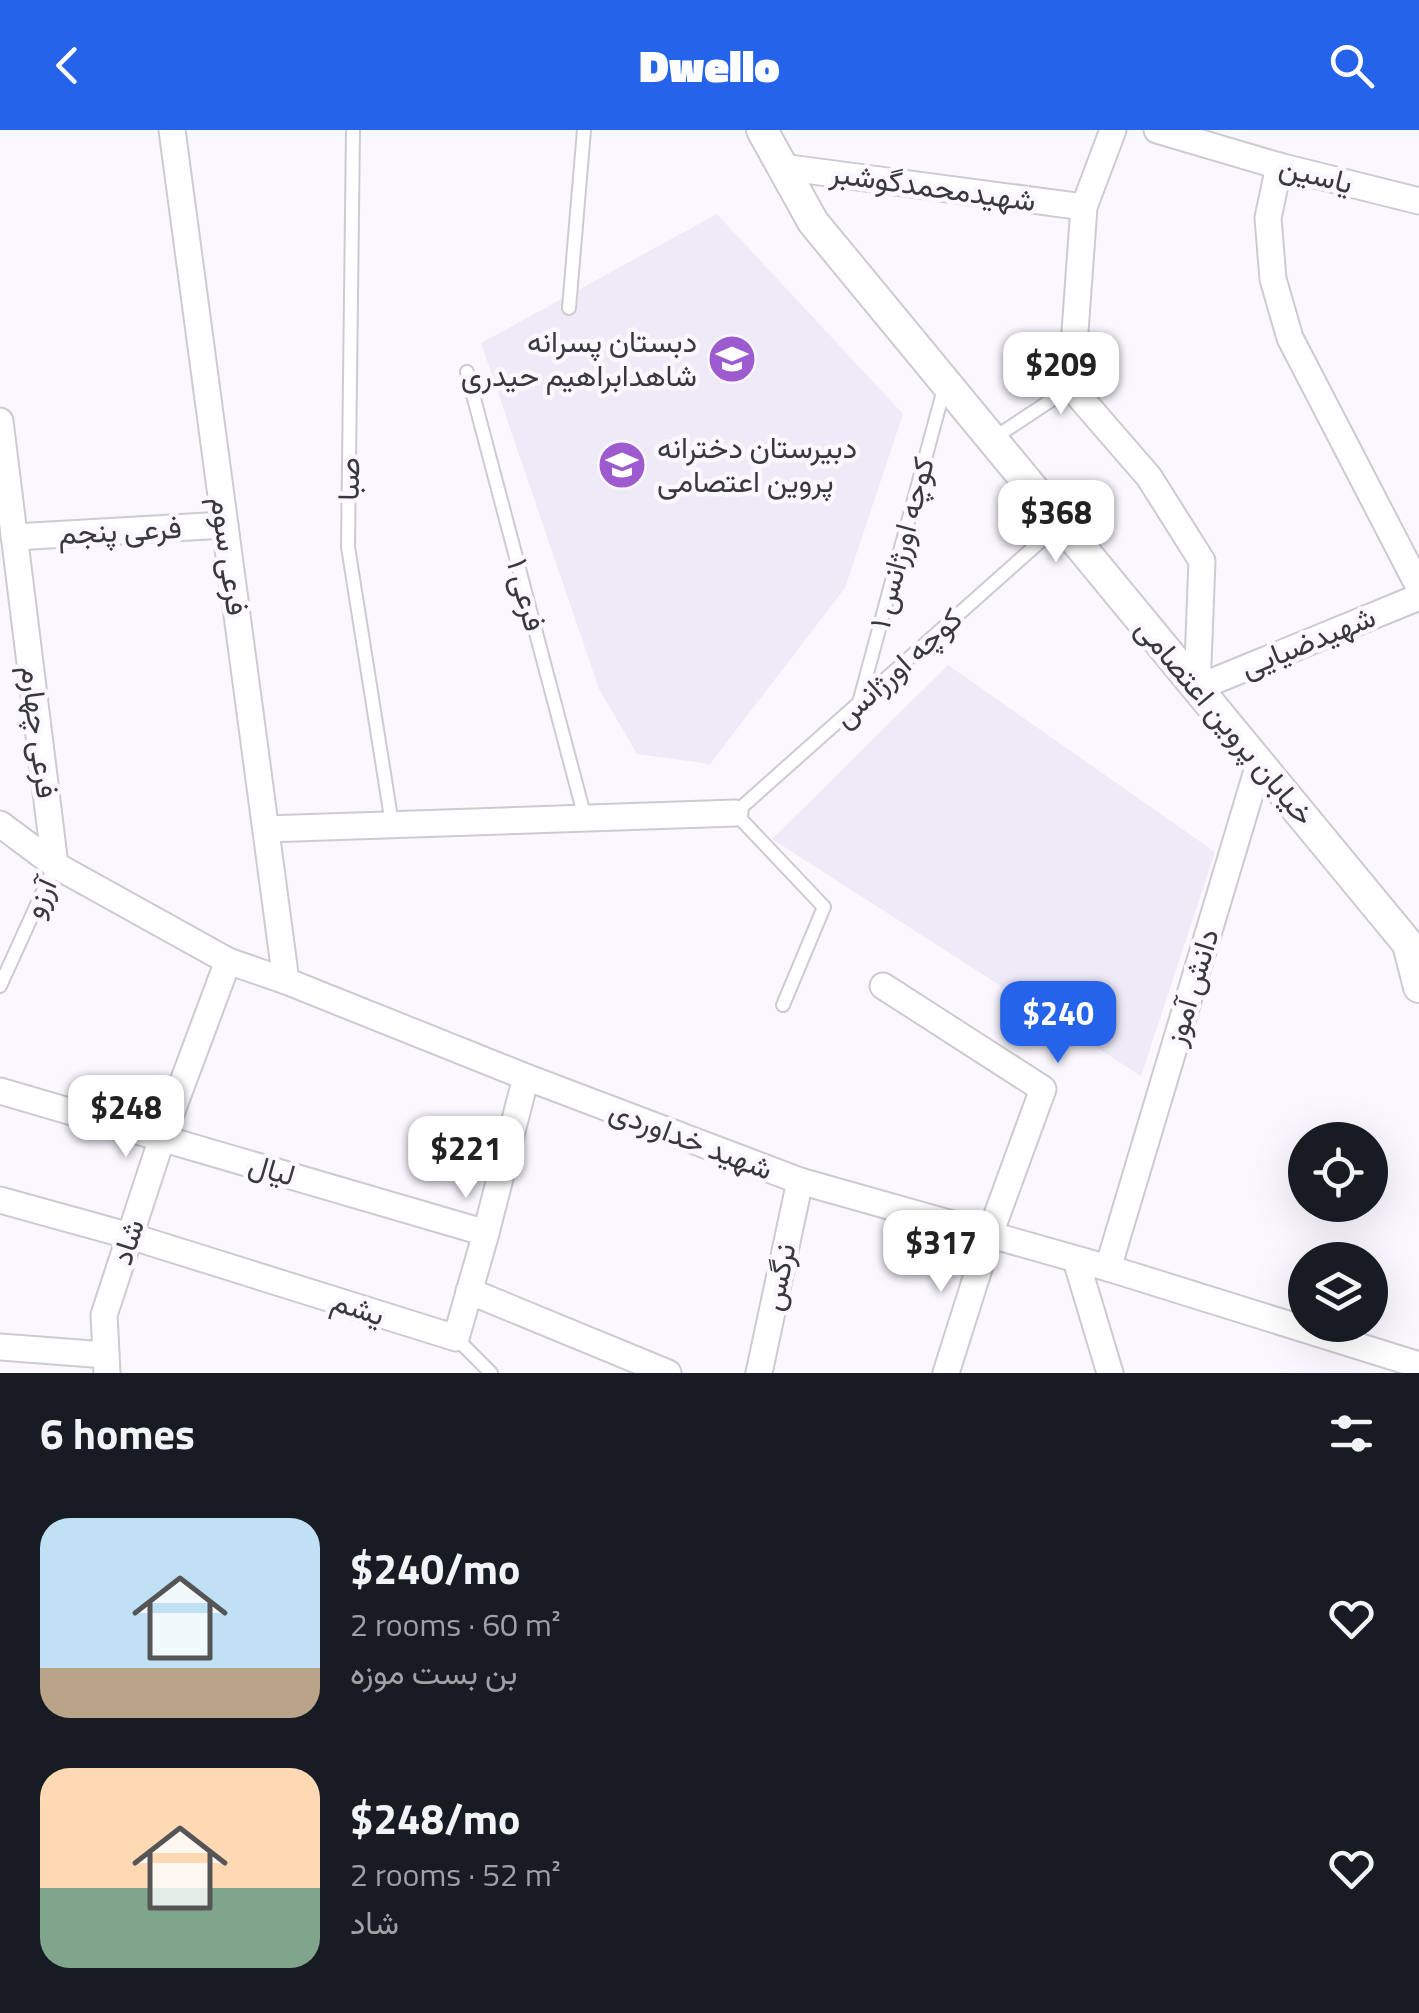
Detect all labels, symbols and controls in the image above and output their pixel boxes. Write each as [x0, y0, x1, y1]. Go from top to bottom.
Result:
text: Dwello [639, 31, 780, 99]
icon: back [40, 38, 95, 93]
icon: search [1324, 38, 1379, 93]
street label: یاسین [1275, 143, 1358, 205]
street label: شهیدمحمدگوشبر [826, 149, 1039, 223]
place label: دبستان پسرانه شاهدابراهیم حیدری [461, 318, 697, 398]
pin: $209 [1002, 332, 1120, 417]
school or university icon: دبستان پسرانه شاهدابراهیم حیدری [706, 333, 758, 385]
text: $209 [1025, 340, 1097, 388]
place label: دبیرستان دخترانه پروین اعتصامی [657, 424, 857, 504]
school or university icon: دبیرستان دخترانه پروین اعتصامی [596, 439, 648, 491]
street label: کوچه اورژانس ۱ [856, 452, 946, 634]
street label: صبا [325, 457, 371, 501]
pin: $368 [997, 480, 1115, 565]
text: $368 [1020, 488, 1092, 536]
street label: فرعی سوم [199, 493, 261, 618]
street label: فرعی پنجم [57, 504, 183, 556]
street label: فرعی ۱ [495, 553, 559, 636]
street label: شهیدضیایی [1233, 593, 1382, 689]
street label: کوچه اورژانس [822, 596, 972, 738]
street label: خیابان پروین اعتصامی [1125, 607, 1327, 835]
street label: فرعی چهارم [9, 663, 71, 801]
street label: آرزو [10, 868, 69, 925]
street label: دانش آموز [1151, 923, 1231, 1052]
pin: $240 [999, 981, 1117, 1066]
text: $240 [1022, 989, 1094, 1037]
pin: $248 [67, 1075, 185, 1160]
text: $248 [90, 1083, 162, 1131]
street label: شهید خداوردی [603, 1087, 780, 1191]
pin: $221 [407, 1116, 525, 1201]
map controls [1288, 1122, 1388, 1342]
button: locate [1288, 1122, 1388, 1222]
text: $221 [430, 1124, 502, 1172]
street label: لیال [244, 1141, 301, 1198]
pin: $317 [882, 1210, 1000, 1295]
street label: شاد [98, 1213, 156, 1271]
text: $317 [905, 1218, 977, 1266]
street label: نرگس [748, 1239, 808, 1315]
button: layers [1288, 1242, 1388, 1342]
street label: یشم [326, 1277, 391, 1337]
text: 6 homes [40, 1401, 195, 1465]
icon: filters [1324, 1406, 1379, 1461]
text: $240/mo [350, 1536, 520, 1600]
icon: home [120, 1558, 240, 1678]
icon: heart [1324, 1591, 1379, 1646]
text: 2 rooms · 60 m² [350, 1600, 561, 1648]
text: بن بست موزه [350, 1648, 517, 1696]
text: $248/mo [350, 1786, 520, 1850]
icon: home [120, 1808, 240, 1928]
icon: heart [1324, 1841, 1379, 1896]
text: 2 rooms · 52 m² [350, 1850, 561, 1898]
text: شاد [350, 1898, 399, 1946]

